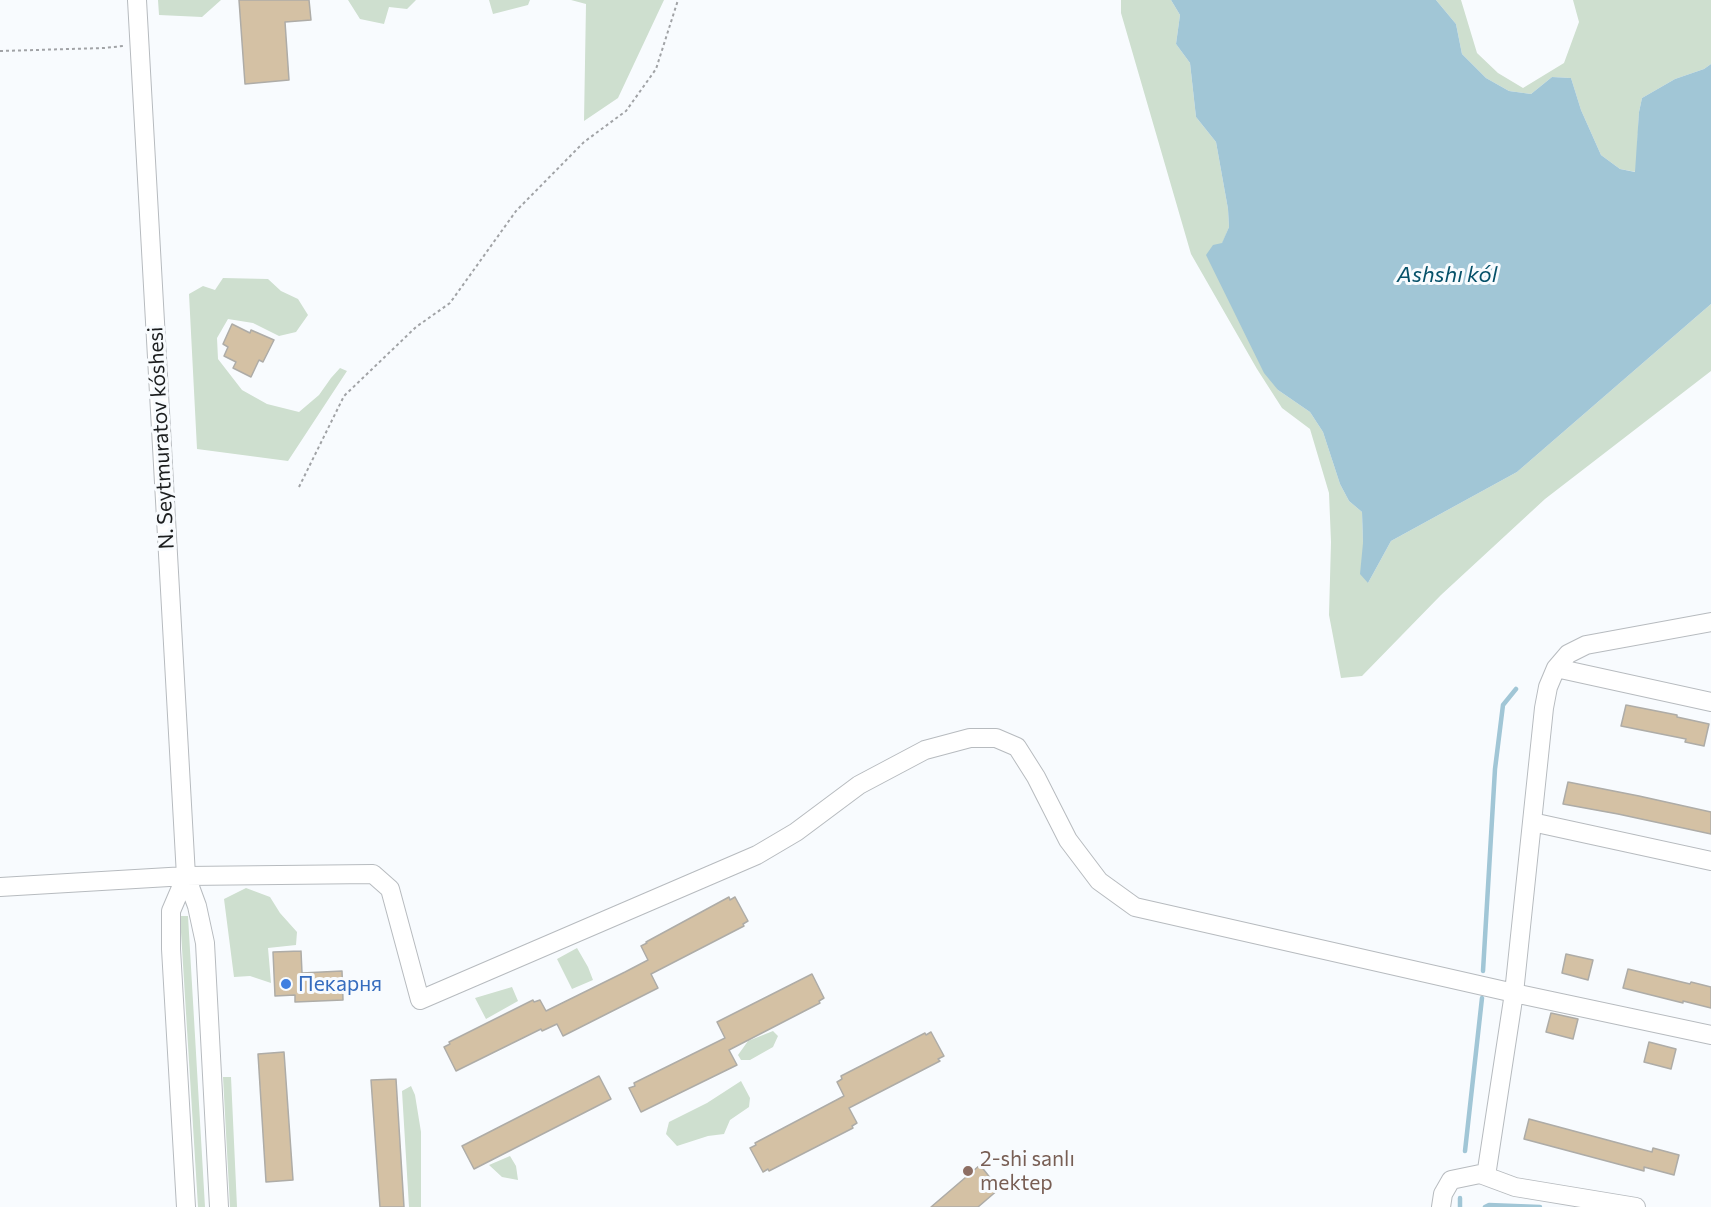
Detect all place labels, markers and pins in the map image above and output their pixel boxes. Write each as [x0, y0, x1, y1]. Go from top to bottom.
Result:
place label: Пекарня [298, 971, 382, 997]
marker: Пекарня [279, 977, 293, 991]
place label: 2-shi sanlı mektep [980, 1146, 1075, 1196]
marker: 2-shi sanlı mektep [961, 1164, 975, 1178]

